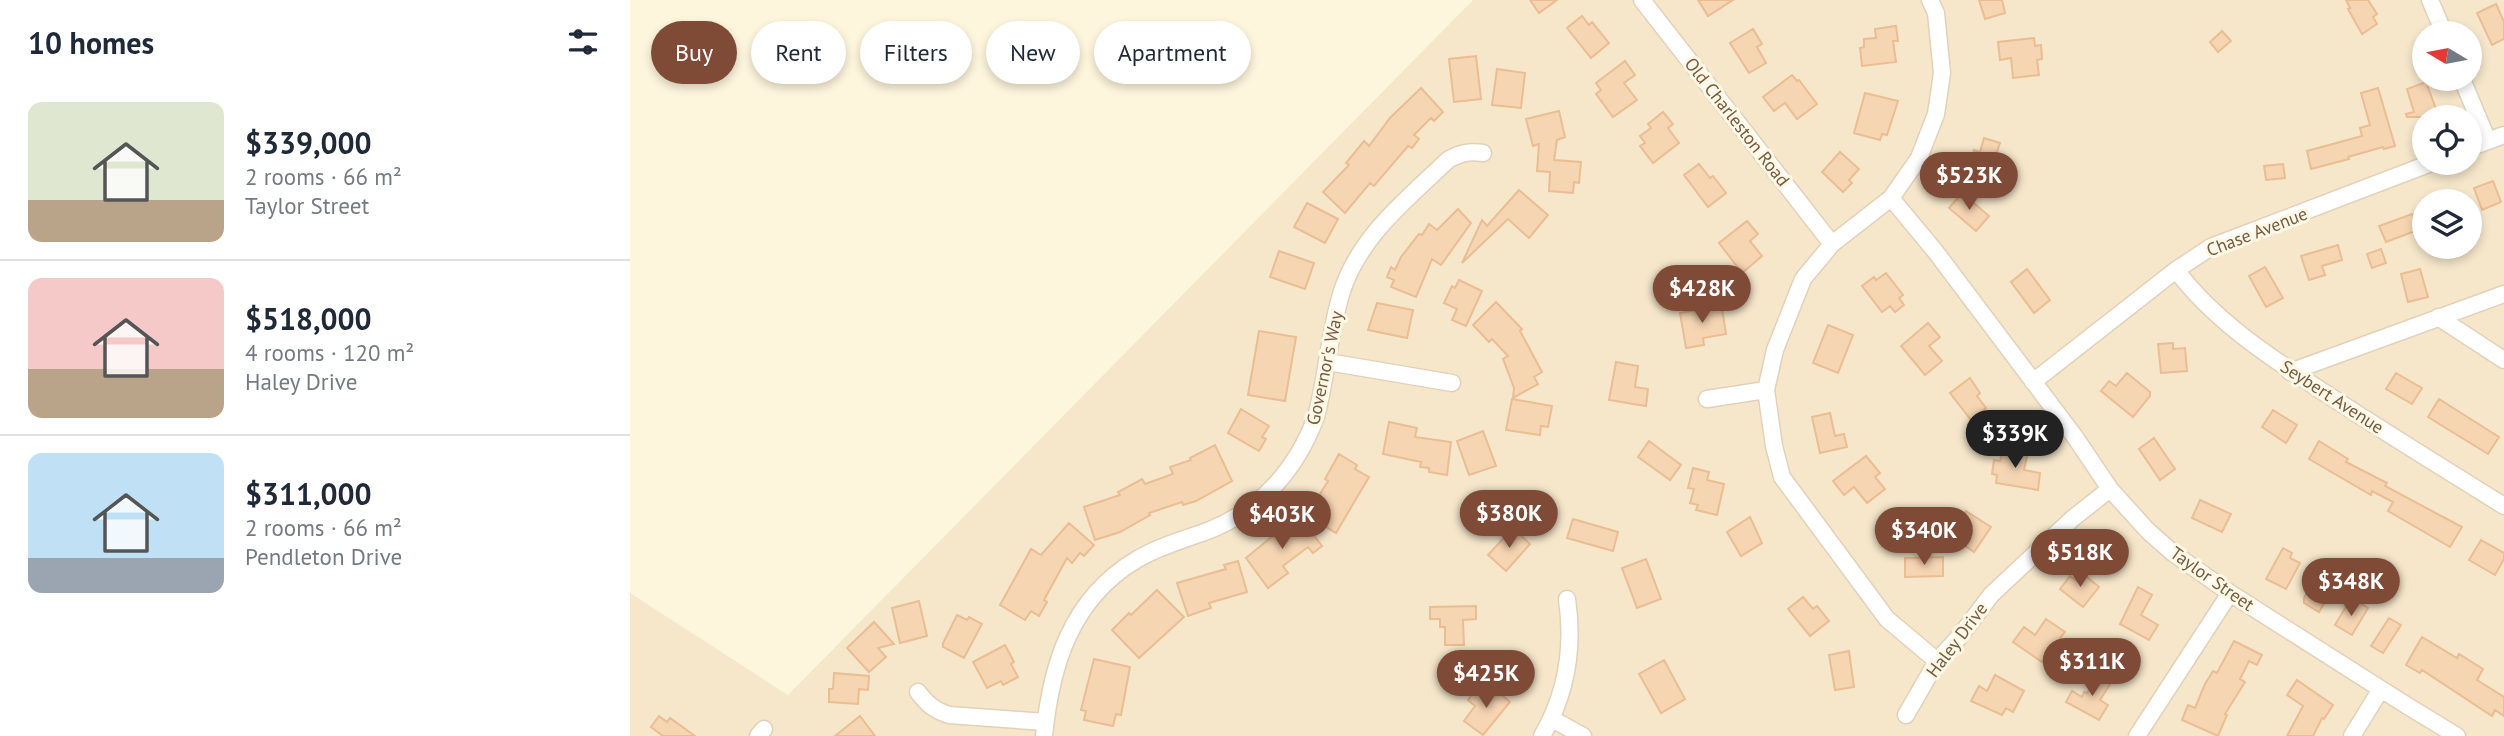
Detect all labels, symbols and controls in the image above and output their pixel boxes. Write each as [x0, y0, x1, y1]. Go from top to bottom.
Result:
chip: Buy [651, 21, 737, 84]
chip: Rent [751, 21, 846, 84]
chip: Filters [860, 21, 972, 84]
chip: New [986, 21, 1080, 84]
chip: Apartment [1094, 21, 1251, 84]
north arrow [2412, 21, 2482, 91]
map controls [2412, 21, 2482, 259]
text: 10 homes [28, 23, 154, 62]
icon: filters [564, 23, 602, 61]
street label: Old Charleston Road [1680, 53, 1795, 191]
button: locate [2412, 105, 2482, 175]
text: $339,000 [245, 123, 372, 162]
icon: home [84, 130, 168, 214]
pin: $523K [1920, 152, 2018, 212]
text: $523K [1936, 160, 2002, 189]
text: 2 rooms · 66 m² [245, 162, 402, 191]
button: layers [2412, 189, 2482, 259]
text: Taylor Street [245, 191, 369, 220]
street label: Chase Avenue [2203, 202, 2311, 261]
pin: $428K [1653, 266, 1751, 325]
text: $428K [1669, 273, 1735, 302]
text: $518,000 [245, 299, 372, 338]
icon: home [84, 306, 168, 390]
street label: Governor's Way [1301, 308, 1348, 427]
text: 4 rooms · 120 m² [245, 338, 414, 367]
street label: Seybert Avenue [2276, 355, 2388, 439]
text: Haley Drive [245, 367, 357, 396]
pin: $339K [1966, 410, 2064, 470]
text: $339K [1982, 418, 2048, 447]
text: $311,000 [245, 474, 372, 513]
icon: home [84, 481, 168, 565]
pin: $380K [1460, 490, 1558, 550]
pin: $403K [1233, 491, 1331, 551]
text: $380K [1476, 498, 1542, 527]
text: $403K [1249, 499, 1315, 528]
pin: $340K [1875, 508, 1973, 567]
text: 2 rooms · 66 m² [245, 513, 402, 542]
text: $340K [1891, 515, 1957, 544]
pin: $518K [2031, 530, 2129, 589]
text: $518K [2047, 537, 2113, 566]
street label: Taylor Street [2166, 541, 2259, 616]
text: Pendleton Drive [245, 542, 402, 571]
pin: $348K [2302, 558, 2400, 618]
text: $348K [2318, 566, 2384, 595]
street label: Haley Drive [1921, 598, 1992, 682]
pin: $311K [2043, 638, 2141, 698]
text: $311K [2059, 646, 2125, 675]
pin: $425K [1437, 650, 1535, 710]
text: $425K [1453, 658, 1519, 687]

